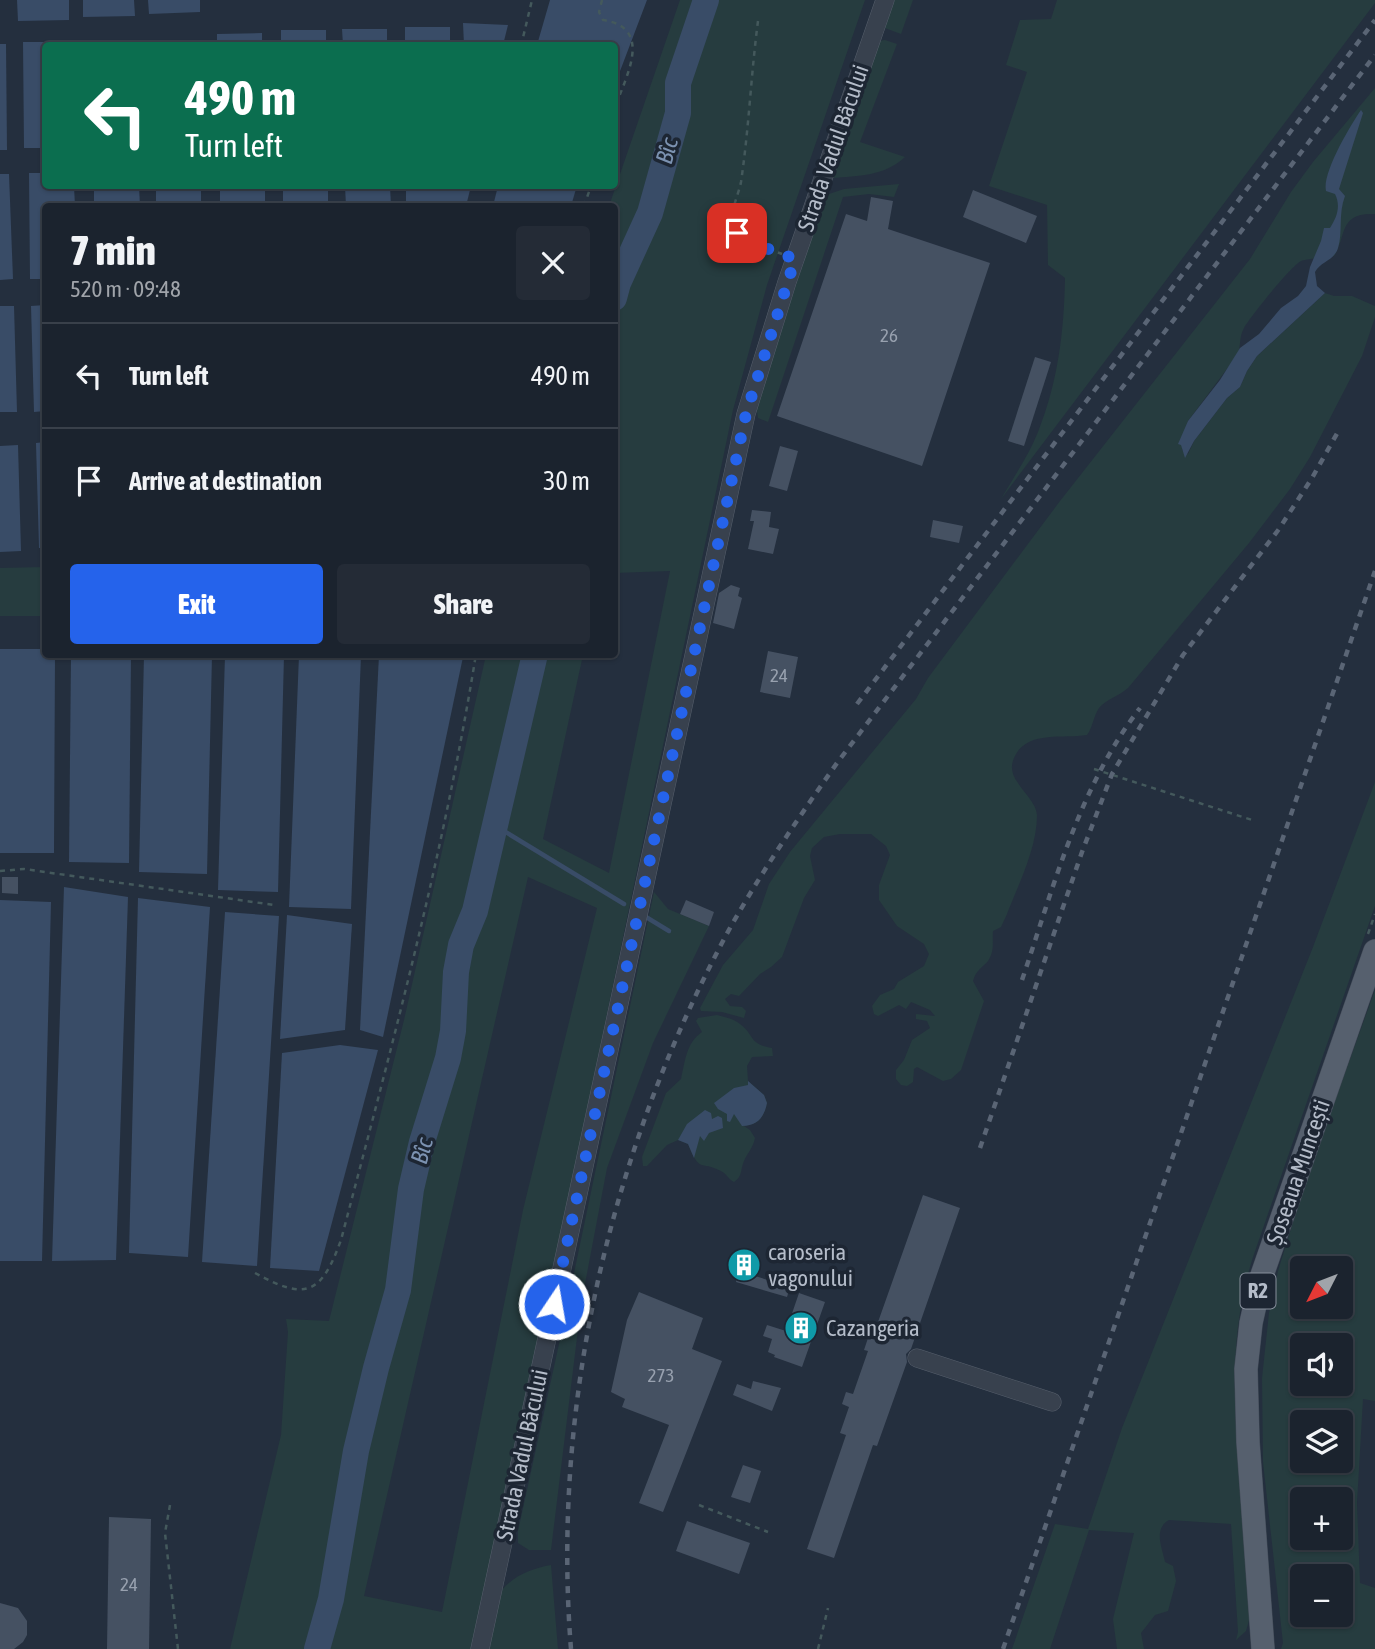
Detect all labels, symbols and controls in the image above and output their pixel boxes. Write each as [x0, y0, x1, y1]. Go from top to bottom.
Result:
street label: Strada Vadul Bâcului [792, 61, 874, 235]
text: 490 m [185, 69, 296, 125]
icon: left [70, 70, 161, 161]
text: Turn left [185, 127, 283, 164]
water label: Bîc [650, 134, 683, 167]
pin [707, 203, 767, 263]
icon: arrive [718, 214, 756, 252]
text: 7 min [70, 226, 156, 274]
button: close [516, 226, 590, 300]
text: 520 m · 09:48 [70, 276, 181, 302]
house number: 26 [880, 324, 898, 346]
icon: left [70, 357, 108, 395]
text: Turn left [129, 361, 209, 391]
text: 490 m [531, 361, 590, 391]
icon: arrive [70, 462, 108, 500]
text: Arrive at destination [129, 466, 322, 496]
text: 30 m [543, 466, 590, 496]
button: Exit [70, 564, 323, 644]
button: Share [337, 564, 590, 644]
house number: 24 [770, 664, 788, 686]
street label: Șoseaua Muncești [1261, 1096, 1335, 1248]
water label: Bîc [405, 1134, 438, 1167]
place label: caroseria vagonului [768, 1239, 853, 1291]
building icon: caroseria vagonului [725, 1246, 763, 1284]
north arrow [1290, 1256, 1353, 1320]
map controls [1290, 1256, 1353, 1627]
position arrow [517, 1267, 591, 1341]
road number: R2 [1240, 1274, 1276, 1308]
building icon: Cazangeria [782, 1309, 820, 1347]
place label: Cazangeria [826, 1315, 920, 1341]
button: sound [1290, 1333, 1353, 1396]
house number: 273 [648, 1364, 674, 1386]
street label: Strada Vadul Bâcului [491, 1367, 553, 1543]
button: layers [1290, 1410, 1353, 1473]
button: + [1290, 1487, 1353, 1550]
button: − [1290, 1564, 1353, 1627]
house number: 24 [120, 1573, 138, 1595]

